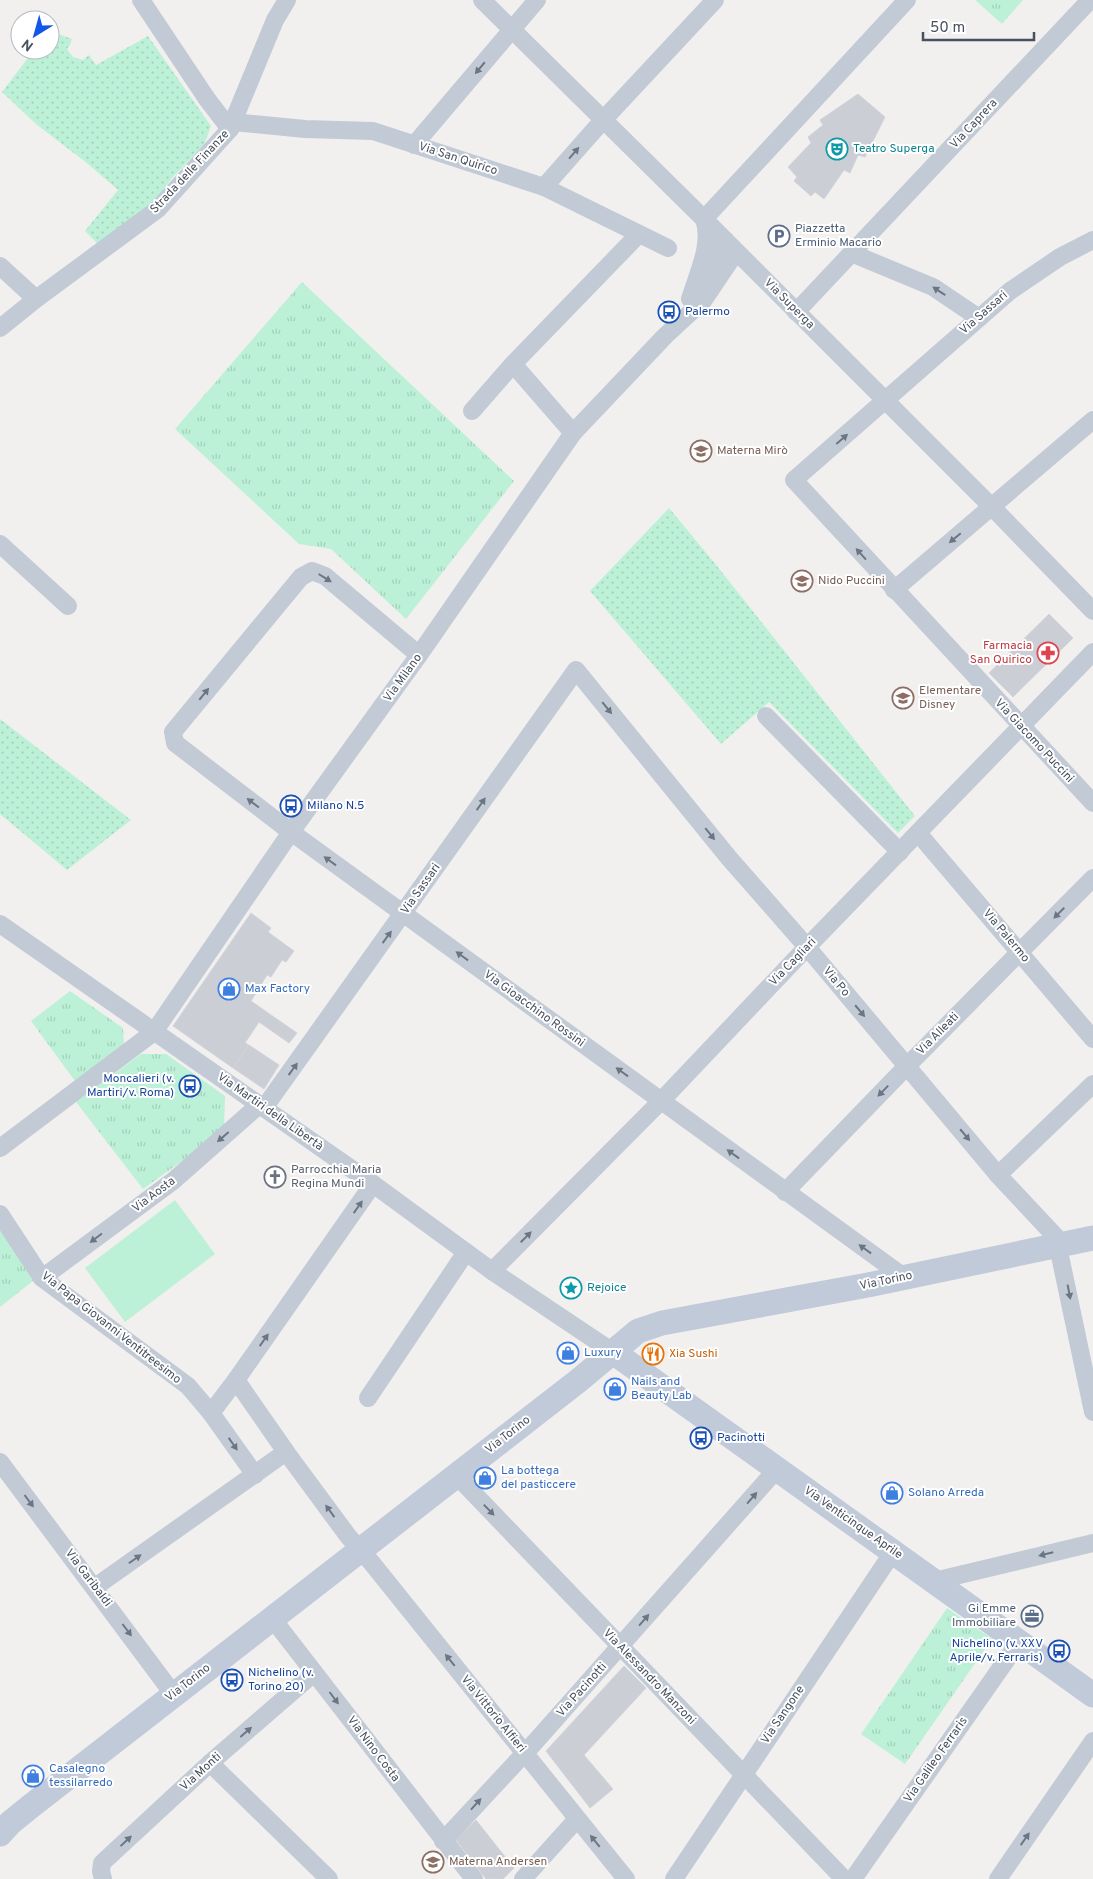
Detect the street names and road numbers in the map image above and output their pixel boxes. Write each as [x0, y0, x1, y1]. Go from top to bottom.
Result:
street label: Via Caprera [947, 96, 1001, 152]
street label: Strada delle Finanze [147, 127, 233, 217]
street label: Via San Quirico [416, 139, 500, 179]
street label: Via Superga [760, 275, 818, 333]
street label: Via Sassari [957, 288, 1011, 338]
street label: Via Milano [380, 650, 426, 705]
street label: Via Giacomo Puccini [991, 696, 1077, 786]
street label: Via Sassari [398, 860, 444, 918]
street label: Via Palermo [979, 906, 1033, 966]
street label: Via Cagliari [766, 934, 820, 990]
street label: Via Po [819, 964, 853, 1001]
street label: Via Gioacchino Rossini [480, 967, 588, 1051]
street label: Via Alleati [913, 1009, 963, 1059]
street label: Via Martiri della Libertà [214, 1069, 326, 1155]
street label: Via Aosta [129, 1173, 179, 1217]
street label: Via Papa Giovanni Ventitreesimo [38, 1268, 185, 1388]
street label: Via Torino [858, 1268, 914, 1294]
street label: Via Torino [482, 1412, 534, 1458]
street label: Via Venticinque Aprile [800, 1483, 906, 1563]
street label: Via Garibaldi [61, 1546, 115, 1610]
street label: Via Alessandro Manzoni [599, 1626, 699, 1728]
street label: Via Pacinotti [553, 1659, 611, 1721]
street label: Via Torino [162, 1660, 214, 1706]
street label: Via Vittorio Alfieri [457, 1672, 529, 1756]
street label: Via Sangone [758, 1683, 808, 1747]
street label: Via Nino Costa [343, 1713, 403, 1785]
street label: Via Galileo Ferraris [900, 1714, 972, 1806]
street label: Via Monti [177, 1749, 225, 1795]

